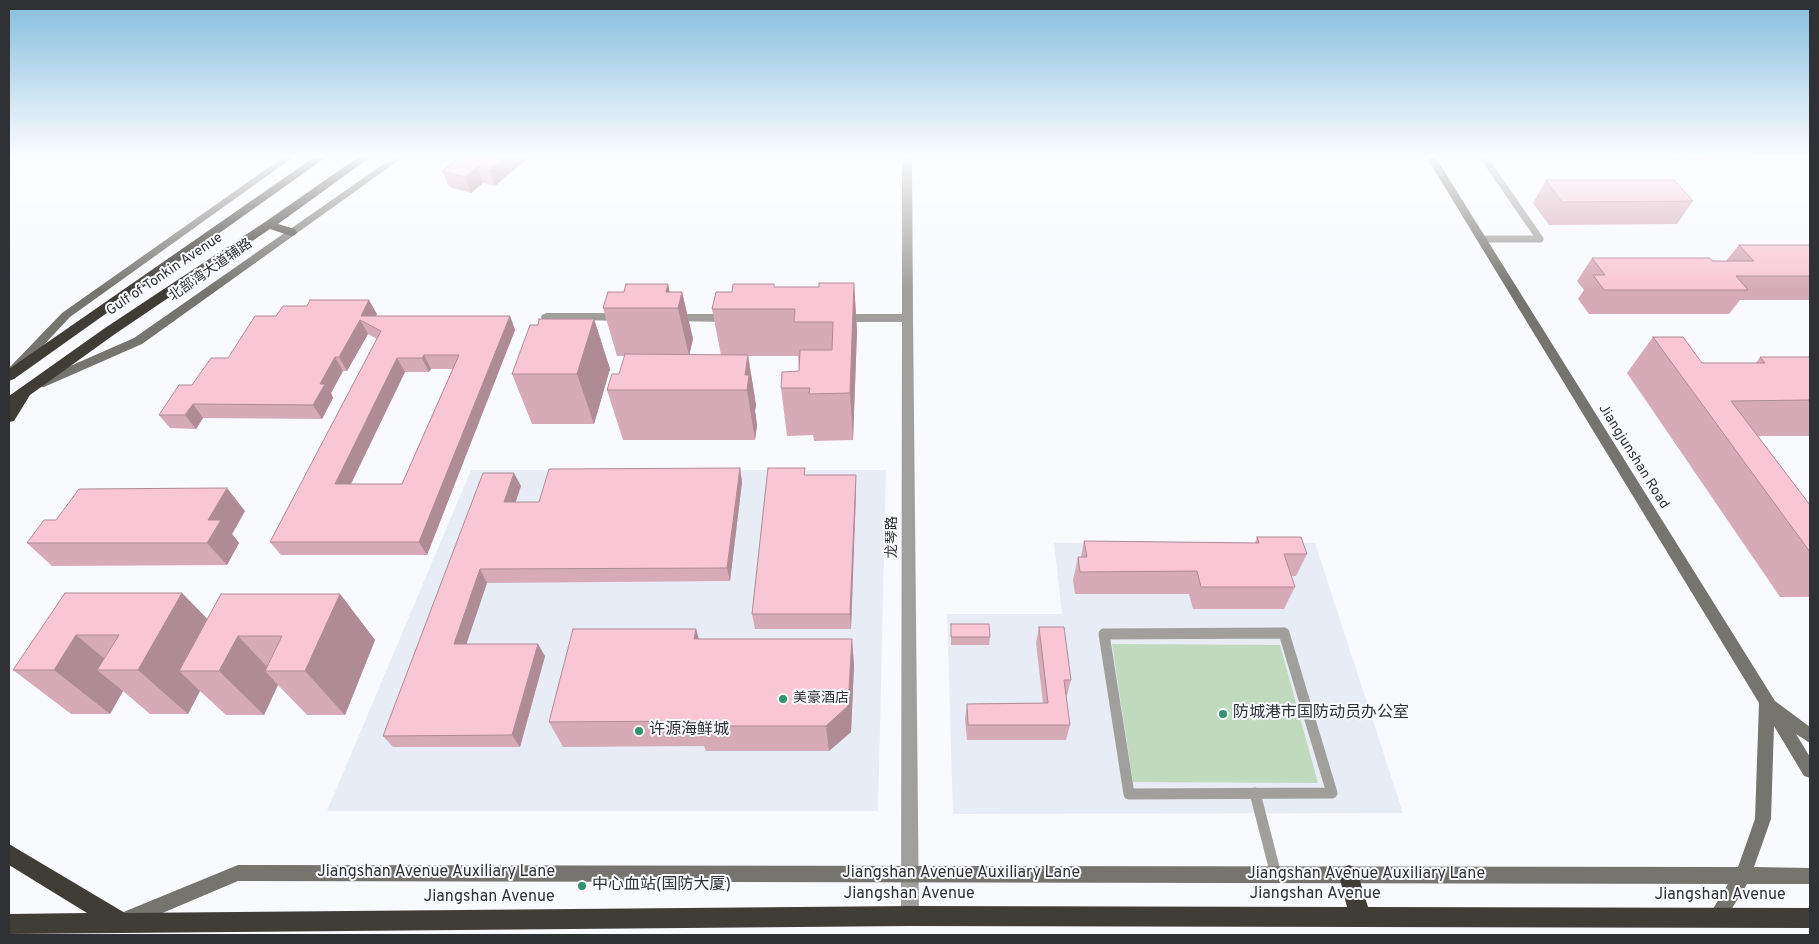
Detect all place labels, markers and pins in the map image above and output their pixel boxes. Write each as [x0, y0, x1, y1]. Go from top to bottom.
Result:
place label: 美豪酒店 [793, 691, 849, 707]
marker: 美豪酒店 [777, 693, 789, 705]
place label: 防城港市国防动员办公室 [1233, 704, 1409, 724]
marker: 防城港市国防动员办公室 [1217, 708, 1229, 720]
place label: 许源海鲜城 [649, 721, 729, 741]
marker: 许源海鲜城 [633, 725, 645, 737]
place label: 中心血站(国防大厦) [592, 876, 731, 896]
marker: 中心血站(国防大厦) [576, 880, 588, 892]

